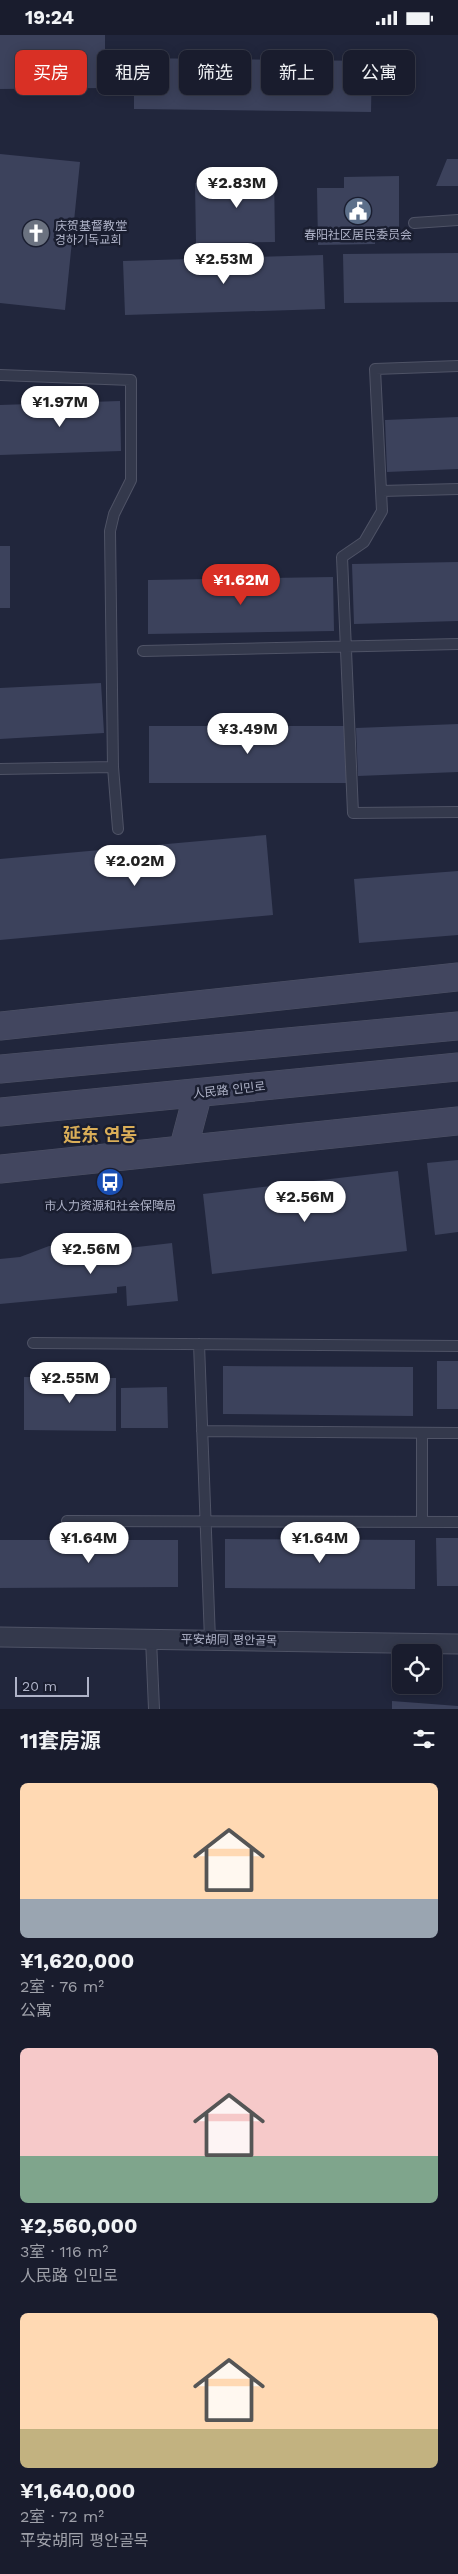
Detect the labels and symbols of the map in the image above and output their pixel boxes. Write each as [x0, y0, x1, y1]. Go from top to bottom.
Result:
pin: ¥2.83M [196, 167, 278, 209]
public building icon: 春阳社区居民委员会 [343, 196, 373, 226]
church icon: 庆贺基督教堂 경하기독교회 [21, 218, 51, 248]
place label: 庆贺基督教堂 경하기독교회 [55, 219, 127, 247]
place label: 春阳社区居民委员会 [304, 228, 412, 242]
pin: ¥2.53M [183, 243, 265, 285]
pin: ¥1.97M [19, 385, 101, 428]
pin: ¥1.62M [200, 563, 282, 606]
pin: ¥3.49M [207, 713, 289, 755]
pin: ¥2.02M [94, 845, 176, 887]
street label: 人民路 인민로 [192, 1079, 266, 1101]
district label: 延东 연동 [63, 1124, 137, 1145]
bus stop icon: 市人力资源和社会保障局 [95, 1167, 125, 1197]
pin: ¥2.56M [264, 1181, 346, 1223]
place label: 市人力资源和社会保障局 [44, 1199, 176, 1213]
pin: ¥2.56M [50, 1233, 132, 1275]
pin: ¥2.55M [29, 1361, 111, 1404]
pin: ¥1.64M [48, 1521, 130, 1564]
pin: ¥1.64M [279, 1521, 361, 1564]
street label: 平安胡同 평안골목 [181, 1632, 277, 1648]
scale bar [15, 1674, 89, 1697]

